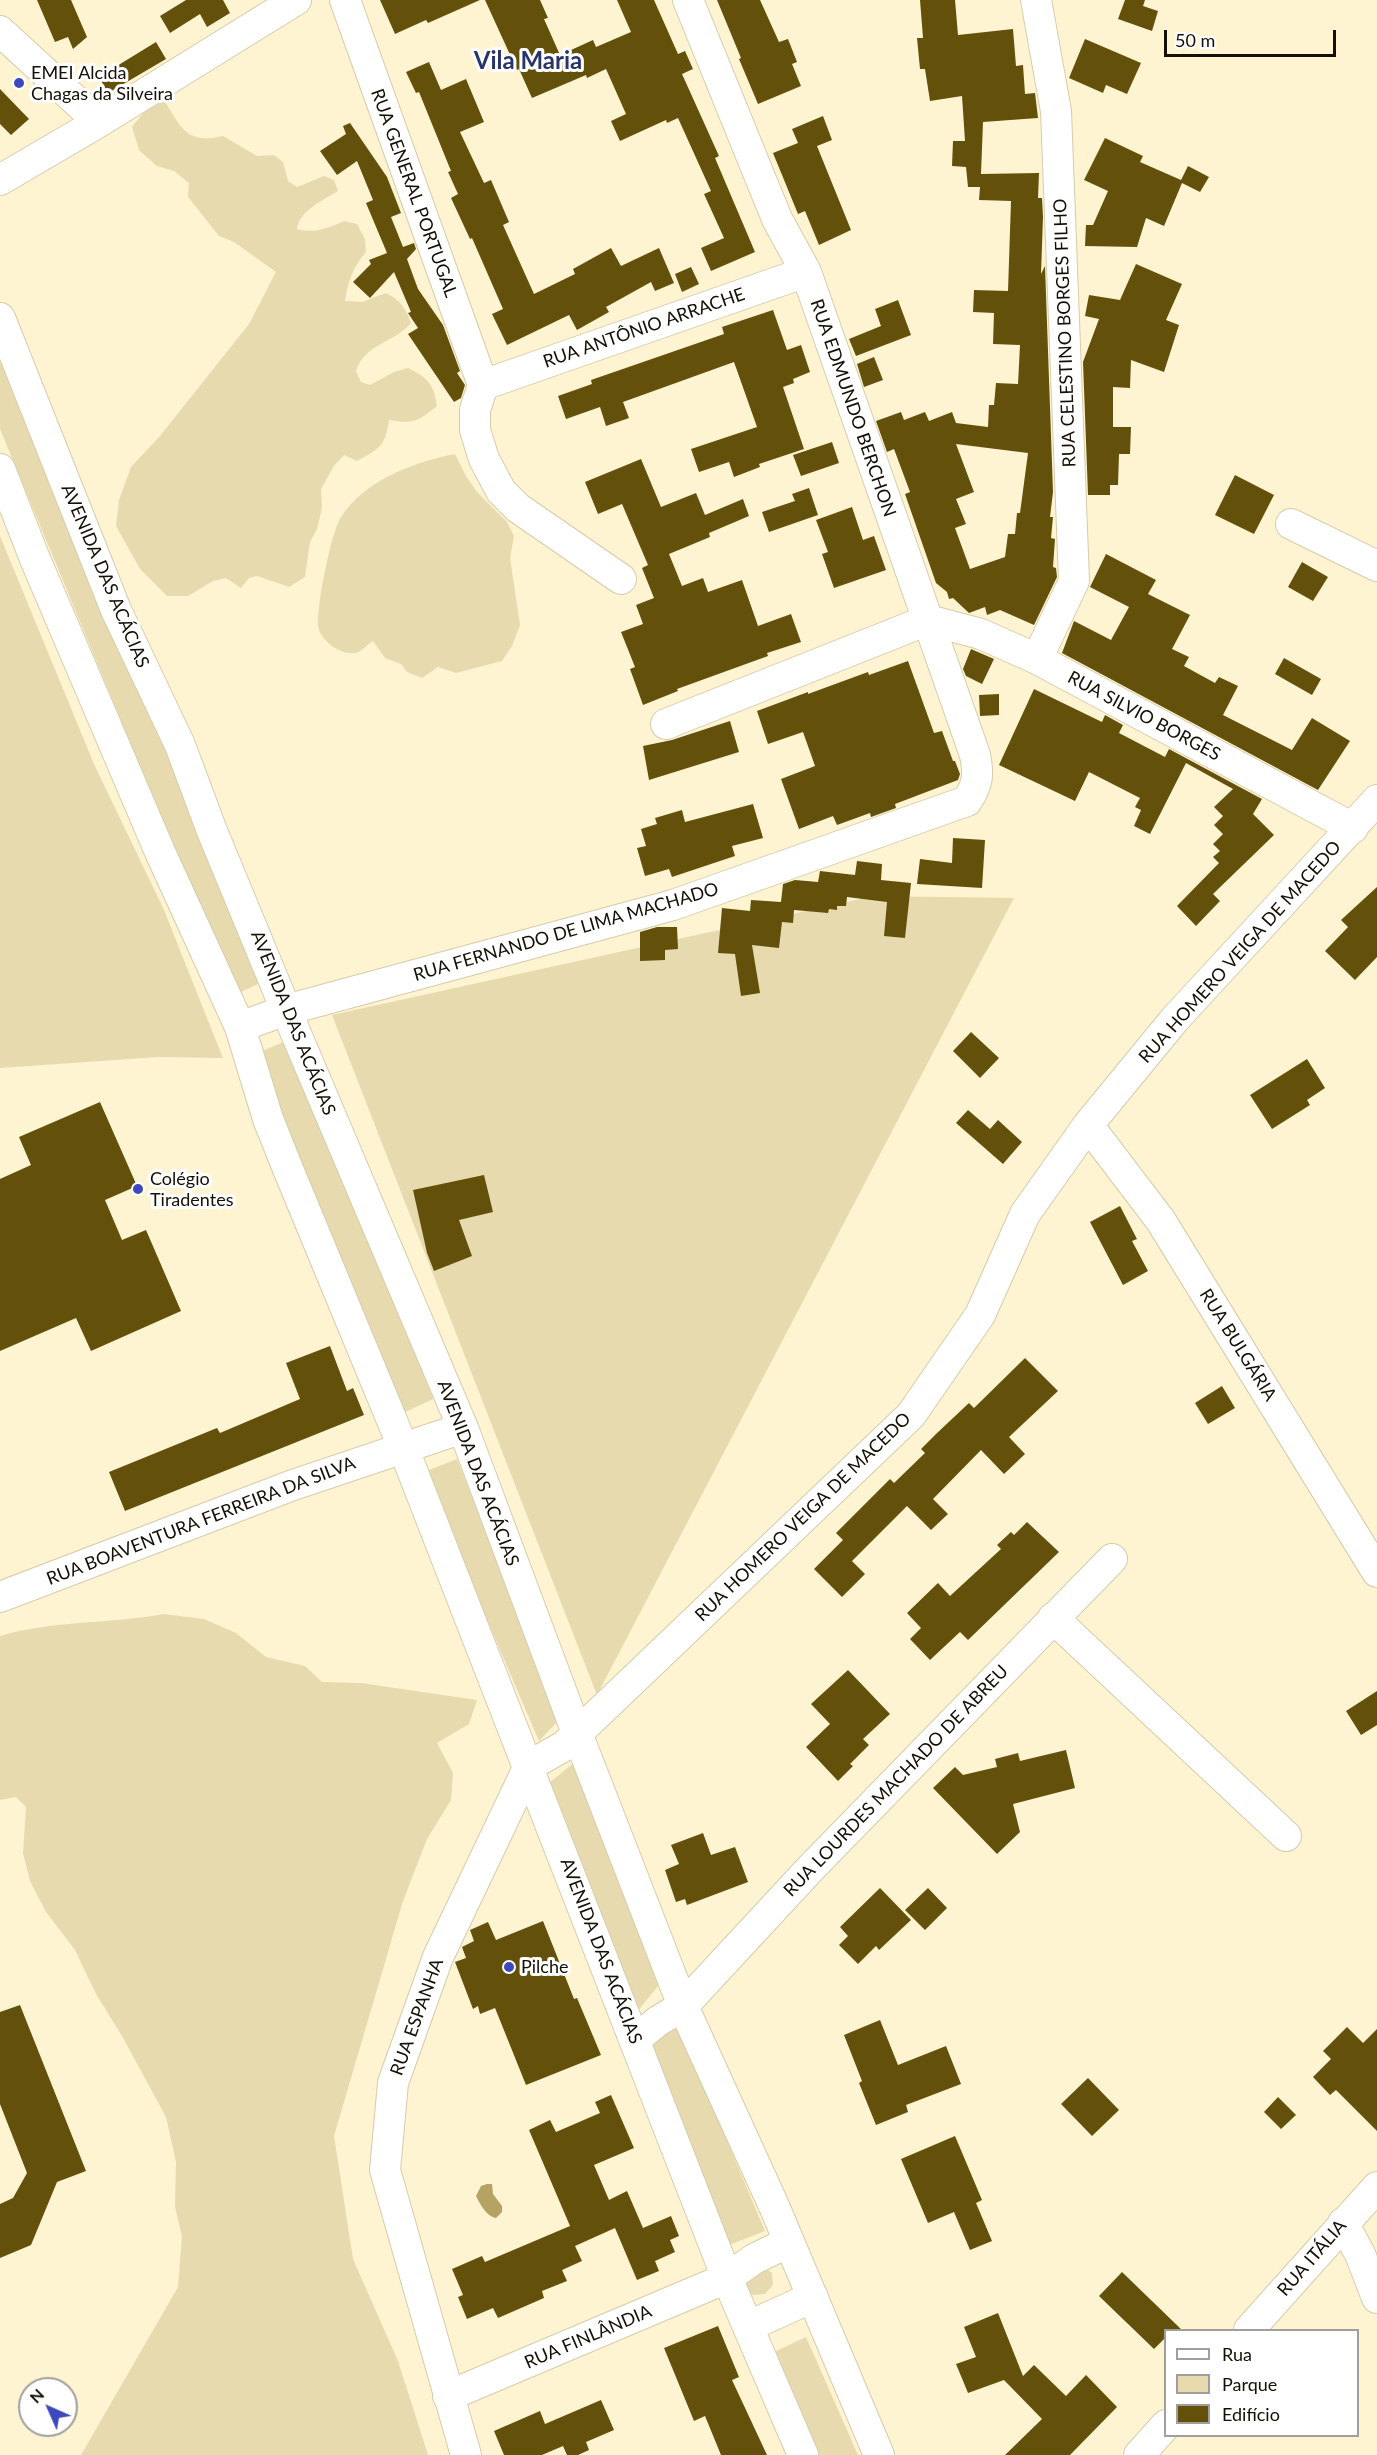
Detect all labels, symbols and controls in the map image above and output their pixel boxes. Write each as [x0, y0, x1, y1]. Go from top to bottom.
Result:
scale bar [1167, 18, 1340, 56]
text: 50 m [1175, 29, 1215, 51]
district label: Vila Maria [474, 47, 582, 75]
place label: EMEI Alcida Chagas da Silveira [31, 62, 173, 104]
marker: EMEI Alcida Chagas da Silveira [12, 76, 26, 90]
street label: RUA GENERAL PORTUGAL [366, 86, 462, 300]
street label: RUA CELESTINO BORGES FILHO [1050, 198, 1080, 468]
street label: RUA ANTÔNIO ARRACHE [540, 283, 748, 373]
street label: RUA EDMUNDO BERCHON [806, 296, 900, 520]
street label: AVENIDA DAS ACÁCIAS [57, 481, 153, 671]
street label: RUA SILVIO BORGES [1064, 667, 1224, 765]
street label: RUA HOMERO VEIGA DE MACEDO [1134, 836, 1346, 1068]
street label: RUA FERNANDO DE LIMA MACHADO [411, 878, 721, 986]
street label: AVENIDA DAS ACÁCIAS [246, 927, 340, 1119]
place label: Colégio Tiradentes [150, 1168, 233, 1210]
marker: Colégio Tiradentes [131, 1182, 145, 1196]
street label: RUA BULGÁRIA [1195, 1285, 1281, 1405]
street label: AVENIDA DAS ACÁCIAS [433, 1377, 523, 1569]
street label: RUA HOMERO VEIGA DE MACEDO [691, 1408, 915, 1626]
street label: RUA BOAVENTURA FERREIRA DA SILVA [44, 1452, 358, 1590]
street label: RUA LOURDES MACHADO DE ABREU [779, 1661, 1013, 1901]
street label: AVENIDA DAS ACÁCIAS [556, 1855, 646, 2047]
street label: RUA ESPANHA [386, 1956, 448, 2078]
place label: Pilche [521, 1956, 568, 1978]
marker: Pilche [502, 1960, 516, 1974]
street label: RUA ITÁLIA [1273, 2215, 1351, 2301]
street label: RUA FINLÂNDIA [521, 2300, 655, 2374]
legend [1164, 2329, 1359, 2437]
text: Rua [1222, 2343, 1252, 2365]
text: Parque [1222, 2373, 1277, 2395]
north arrow [18, 2377, 78, 2437]
text: N [25, 2384, 47, 2406]
text: Edifício [1222, 2403, 1280, 2425]

